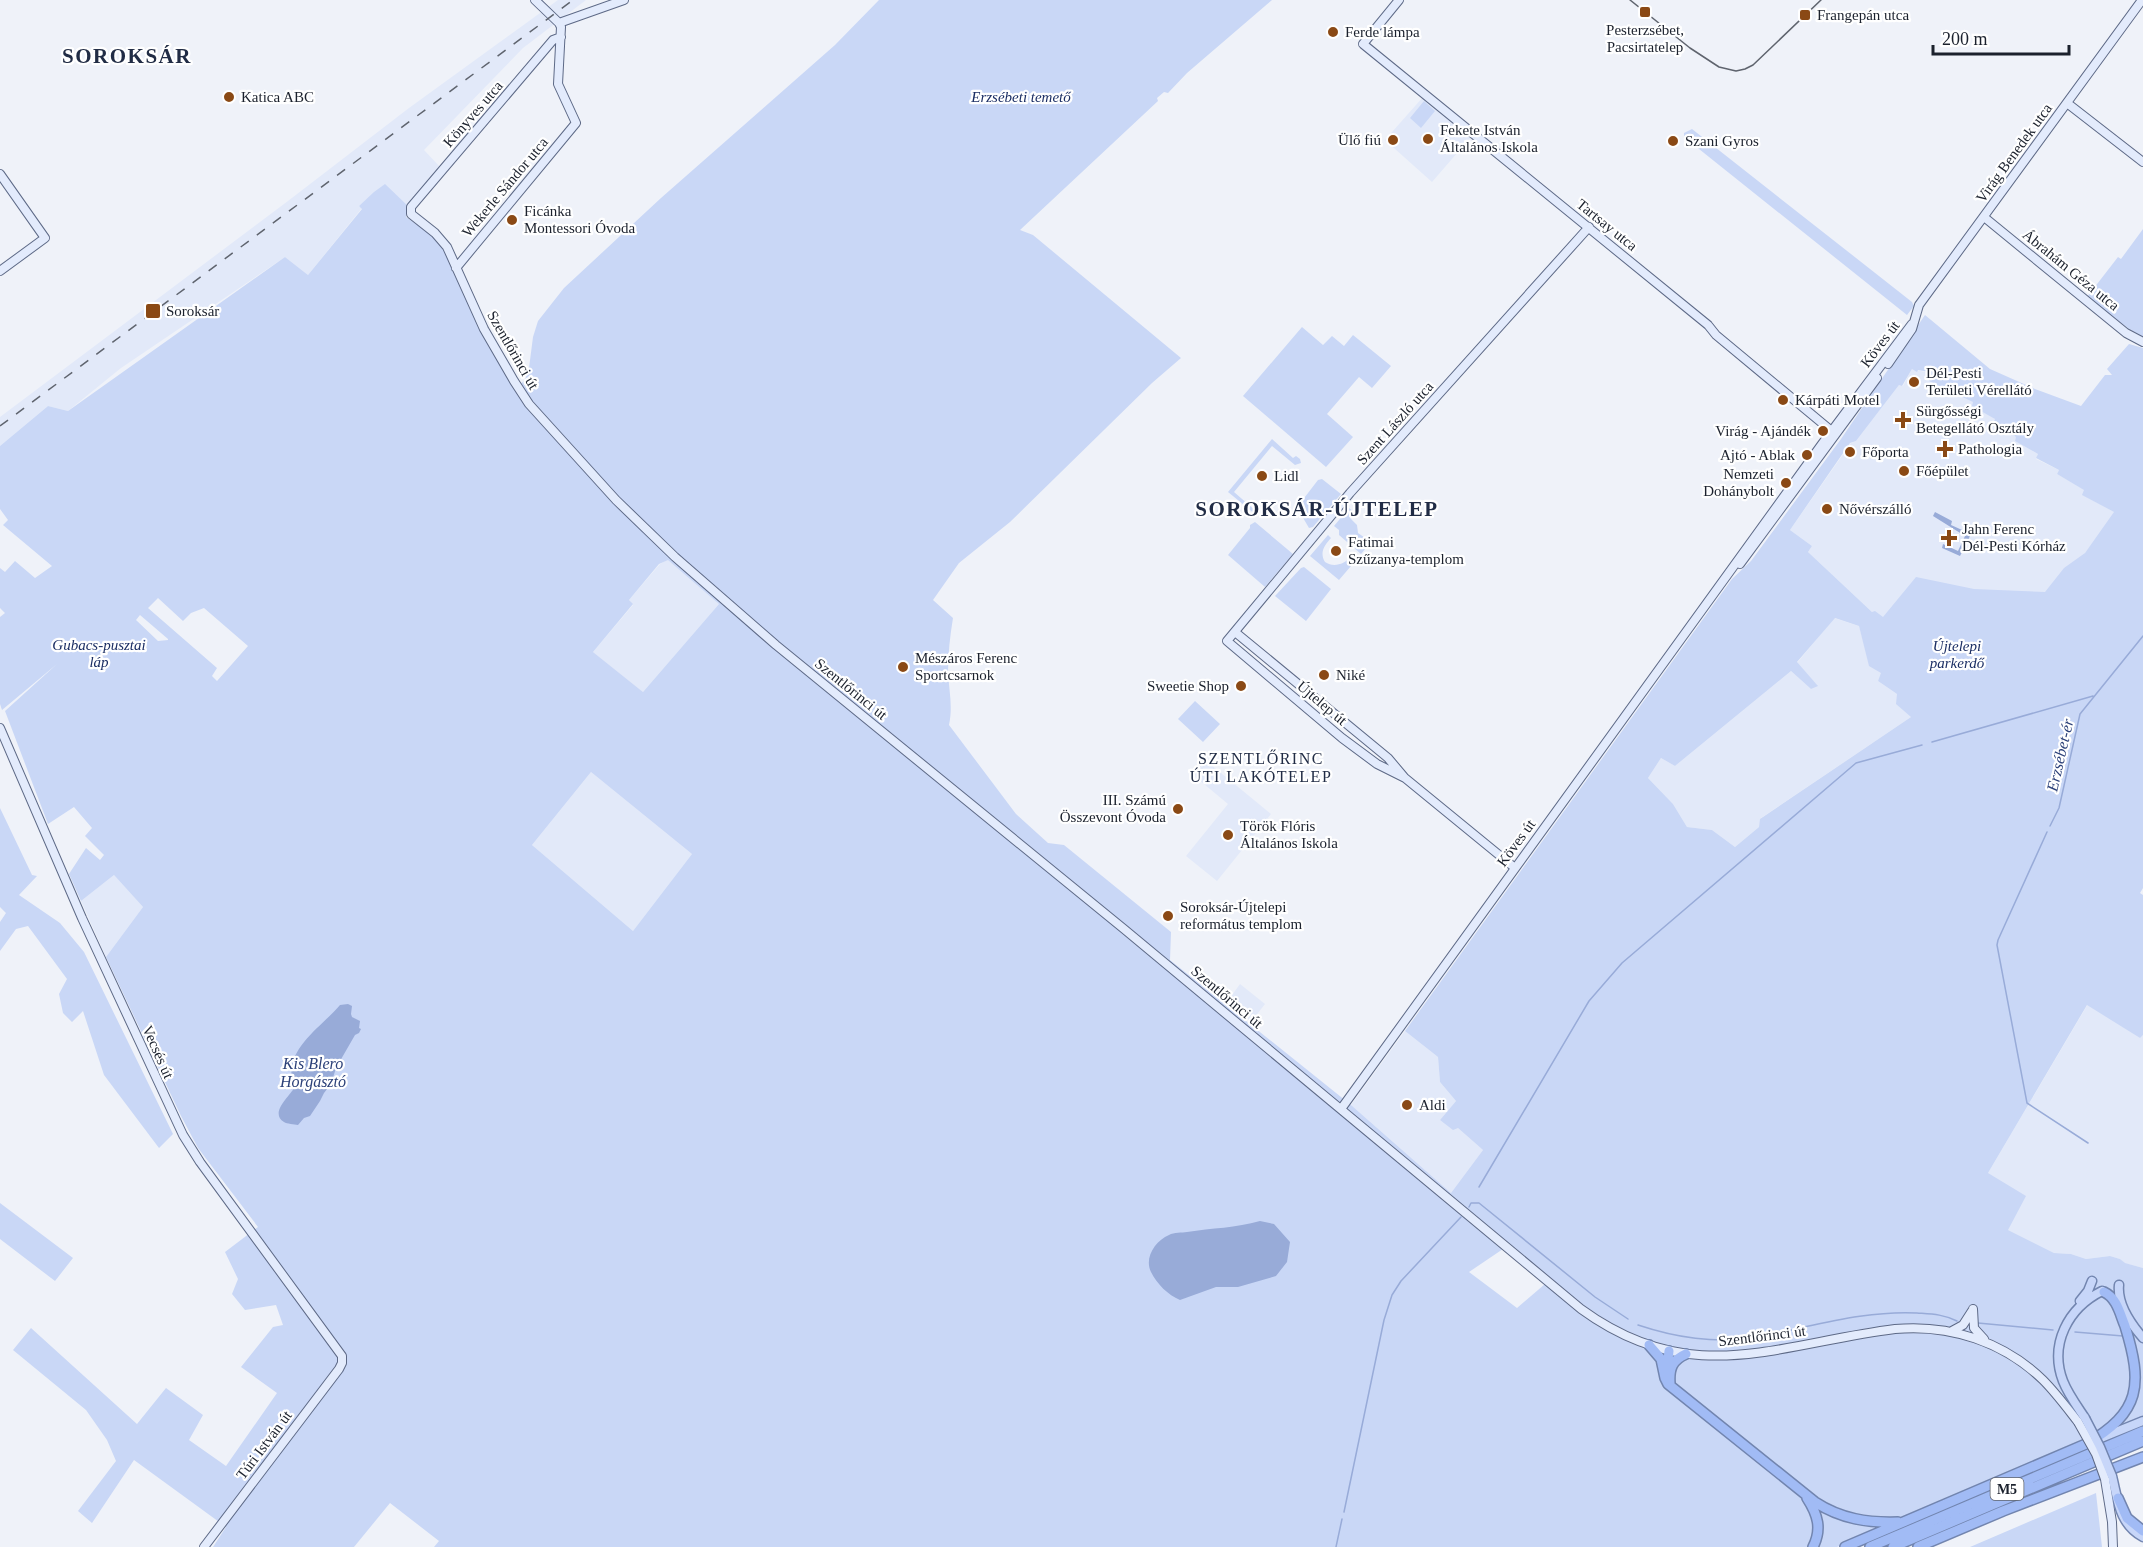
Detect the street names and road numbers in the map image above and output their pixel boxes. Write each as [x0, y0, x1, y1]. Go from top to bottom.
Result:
street label: Könyves utca [440, 78, 506, 150]
street label: Virág Benedek utca [1973, 100, 2055, 206]
street label: Wekerle Sándor utca [459, 134, 551, 240]
street label: Tartsay utca [1574, 196, 1641, 254]
street label: Ábrahám Géza utca [2020, 226, 2123, 314]
street label: Szentlőrinci út [484, 308, 542, 393]
street label: Köves út [1857, 317, 1903, 370]
street label: Szent László utca [1354, 378, 1437, 468]
street label: Szentlőrinci út [812, 655, 891, 723]
street label: Újtelep út [1294, 678, 1351, 729]
street label: Köves út [1494, 816, 1539, 869]
street label: Szentlőrinci út [1188, 963, 1266, 1032]
street label: Vecsés út [139, 1023, 177, 1082]
street label: Szentlőrinci út [1717, 1323, 1807, 1349]
street label: Túri István út [233, 1407, 295, 1482]
road number: M5 [1990, 1478, 2024, 1500]

